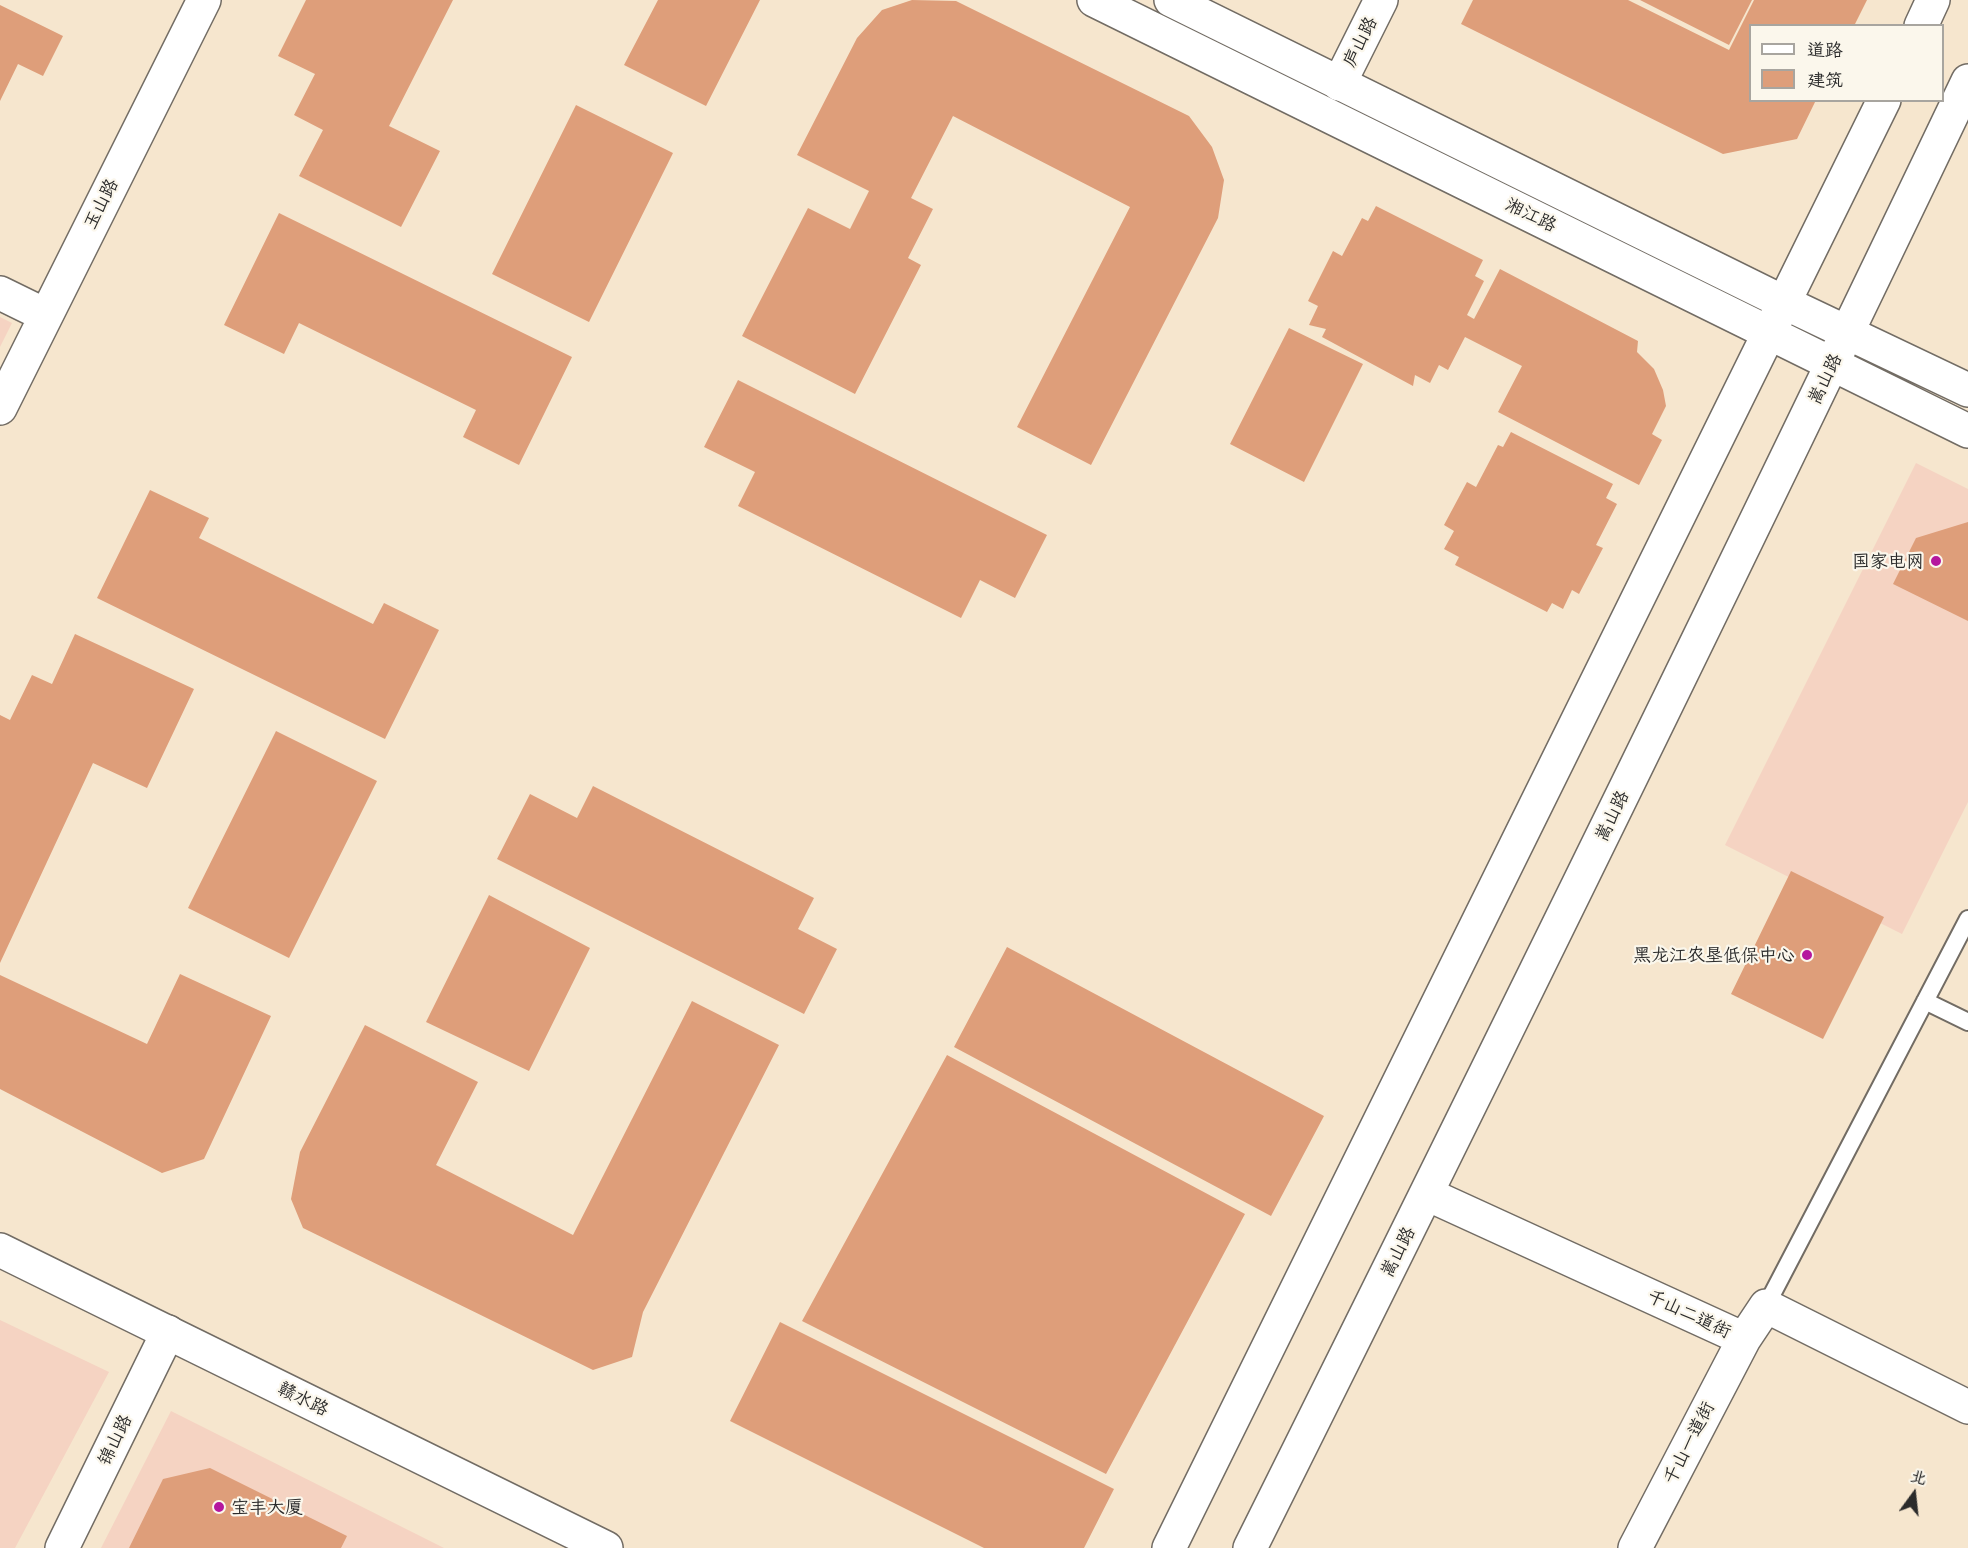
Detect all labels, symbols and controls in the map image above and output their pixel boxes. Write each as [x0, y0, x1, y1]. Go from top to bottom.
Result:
street label: 庐山路 [1338, 13, 1382, 71]
legend [1749, 24, 1944, 102]
text: 道路 [1807, 37, 1843, 61]
text: 建筑 [1807, 67, 1843, 91]
street label: 玉山路 [79, 175, 123, 233]
street label: 湘江路 [1502, 193, 1560, 237]
street label: 嵩山路 [1803, 350, 1847, 408]
place label: 国家电网 [1852, 550, 1924, 572]
marker: 国家电网 [1929, 554, 1943, 568]
street label: 嵩山路 [1590, 787, 1634, 845]
place label: 黑龙江农垦低保中心 [1633, 944, 1795, 966]
marker: 黑龙江农垦低保中心 [1800, 948, 1814, 962]
street label: 嵩山路 [1376, 1223, 1420, 1281]
street label: 千山二道街 [1644, 1285, 1734, 1343]
street label: 赣水路 [274, 1377, 332, 1421]
street label: 千山一道街 [1659, 1398, 1719, 1488]
street label: 锦山路 [93, 1411, 137, 1469]
north arrow [1884, 1464, 1944, 1524]
text: 北 [1908, 1464, 1929, 1488]
place label: 宝丰大厦 [231, 1496, 303, 1518]
marker: 宝丰大厦 [212, 1500, 226, 1514]

